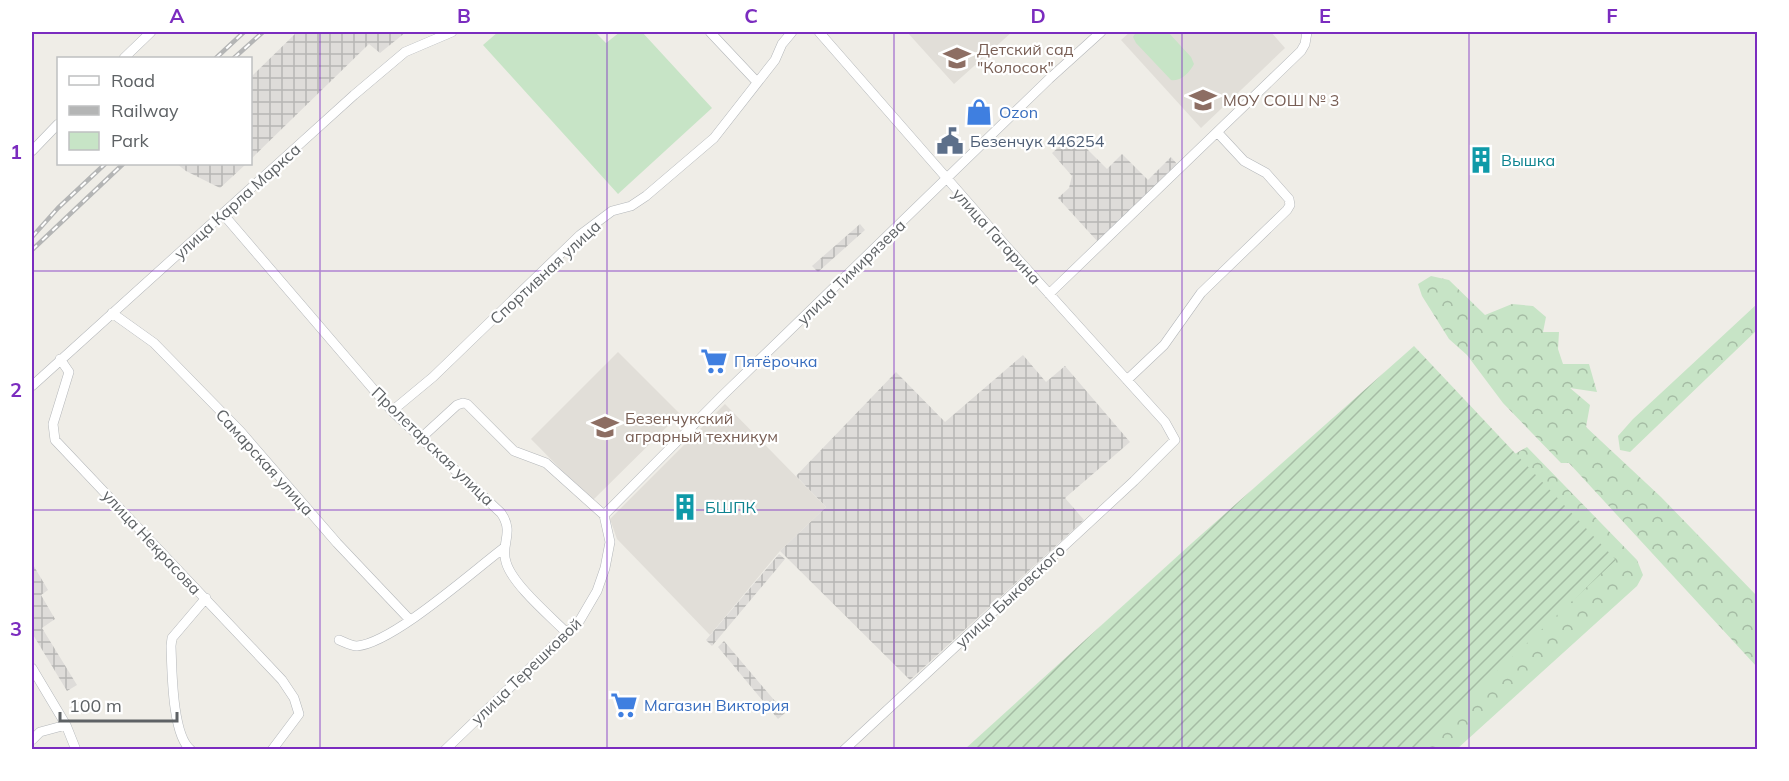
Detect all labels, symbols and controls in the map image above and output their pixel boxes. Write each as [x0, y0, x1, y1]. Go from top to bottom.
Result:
text: A [170, 3, 185, 28]
text: B [457, 3, 471, 28]
text: C [744, 3, 758, 28]
text: D [1030, 3, 1046, 28]
text: E [1319, 3, 1331, 28]
text: F [1606, 3, 1618, 28]
place label: Детский сад "Колосок" [977, 39, 1074, 77]
school or university icon: Детский сад "Колосок" [942, 43, 972, 73]
legend [57, 57, 252, 165]
text: Road [111, 69, 155, 92]
school or university icon: МОУ СОШ № 3 [1188, 85, 1218, 115]
place label: МОУ СОШ № 3 [1223, 90, 1339, 110]
shop icon: Ozon [964, 97, 994, 127]
text: Railway [111, 99, 179, 122]
place label: Ozon [999, 102, 1038, 122]
public building icon: Безенчук 446254 [935, 126, 965, 156]
text: Park [111, 129, 150, 152]
place label: Безенчук 446254 [970, 131, 1105, 151]
text: 1 [10, 139, 22, 164]
street label: улица Карла Маркса [169, 139, 305, 263]
building icon: Вышка [1466, 145, 1496, 175]
place label: Вышка [1501, 150, 1555, 170]
street label: улица Гагарина [948, 184, 1046, 288]
street label: улица Тимирязева [793, 215, 909, 329]
street label: Спортивная улица [485, 216, 605, 328]
supermarket icon: Пятёрочка [699, 346, 729, 376]
place label: Пятёрочка [734, 351, 818, 371]
text: 2 [10, 377, 22, 402]
street label: Пролетарская улица [368, 382, 498, 510]
street label: Самарская улица [212, 404, 318, 520]
place label: Безенчукский аграрный техникум [625, 408, 778, 446]
school or university icon: Безенчукский аграрный техникум [590, 412, 620, 442]
street label: улица Некрасова [98, 485, 206, 599]
building icon: БШПК [670, 492, 700, 522]
place label: БШПК [705, 497, 756, 517]
street label: улица Быковского [951, 540, 1069, 652]
street label: улица Терешковой [467, 613, 585, 729]
text: 3 [10, 616, 22, 641]
scale bar [60, 685, 177, 723]
supermarket icon: Магазин Виктория [609, 690, 639, 720]
text: 100 m [69, 694, 122, 717]
place label: Магазин Виктория [644, 695, 789, 715]

